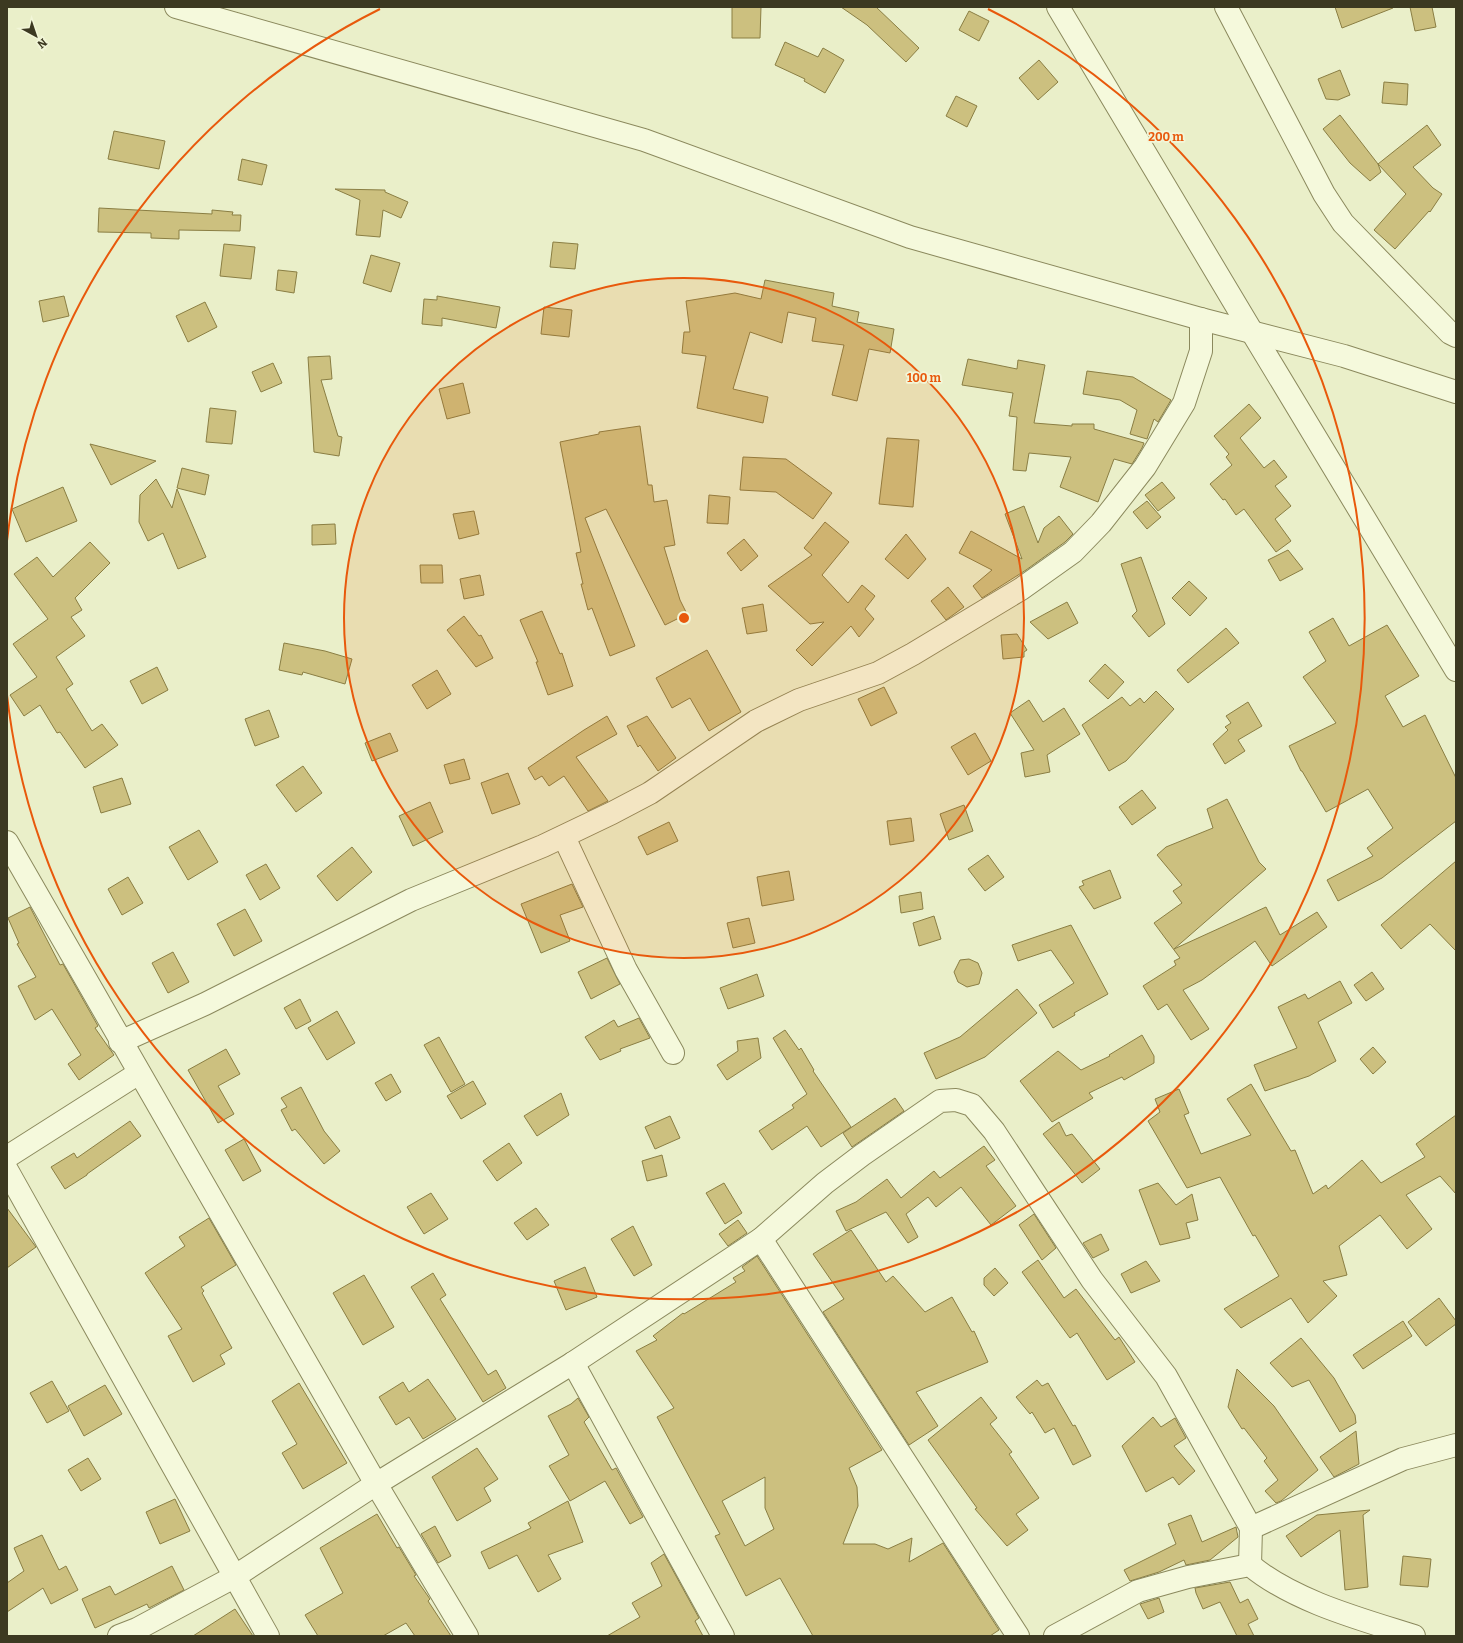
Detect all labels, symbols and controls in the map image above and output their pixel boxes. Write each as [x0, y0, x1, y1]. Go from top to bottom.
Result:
north arrow [16, 16, 56, 56]
text: N [34, 36, 50, 51]
text: 200 m [1148, 130, 1184, 144]
text: 100 m [907, 371, 942, 385]
centre of rings [677, 611, 691, 625]

